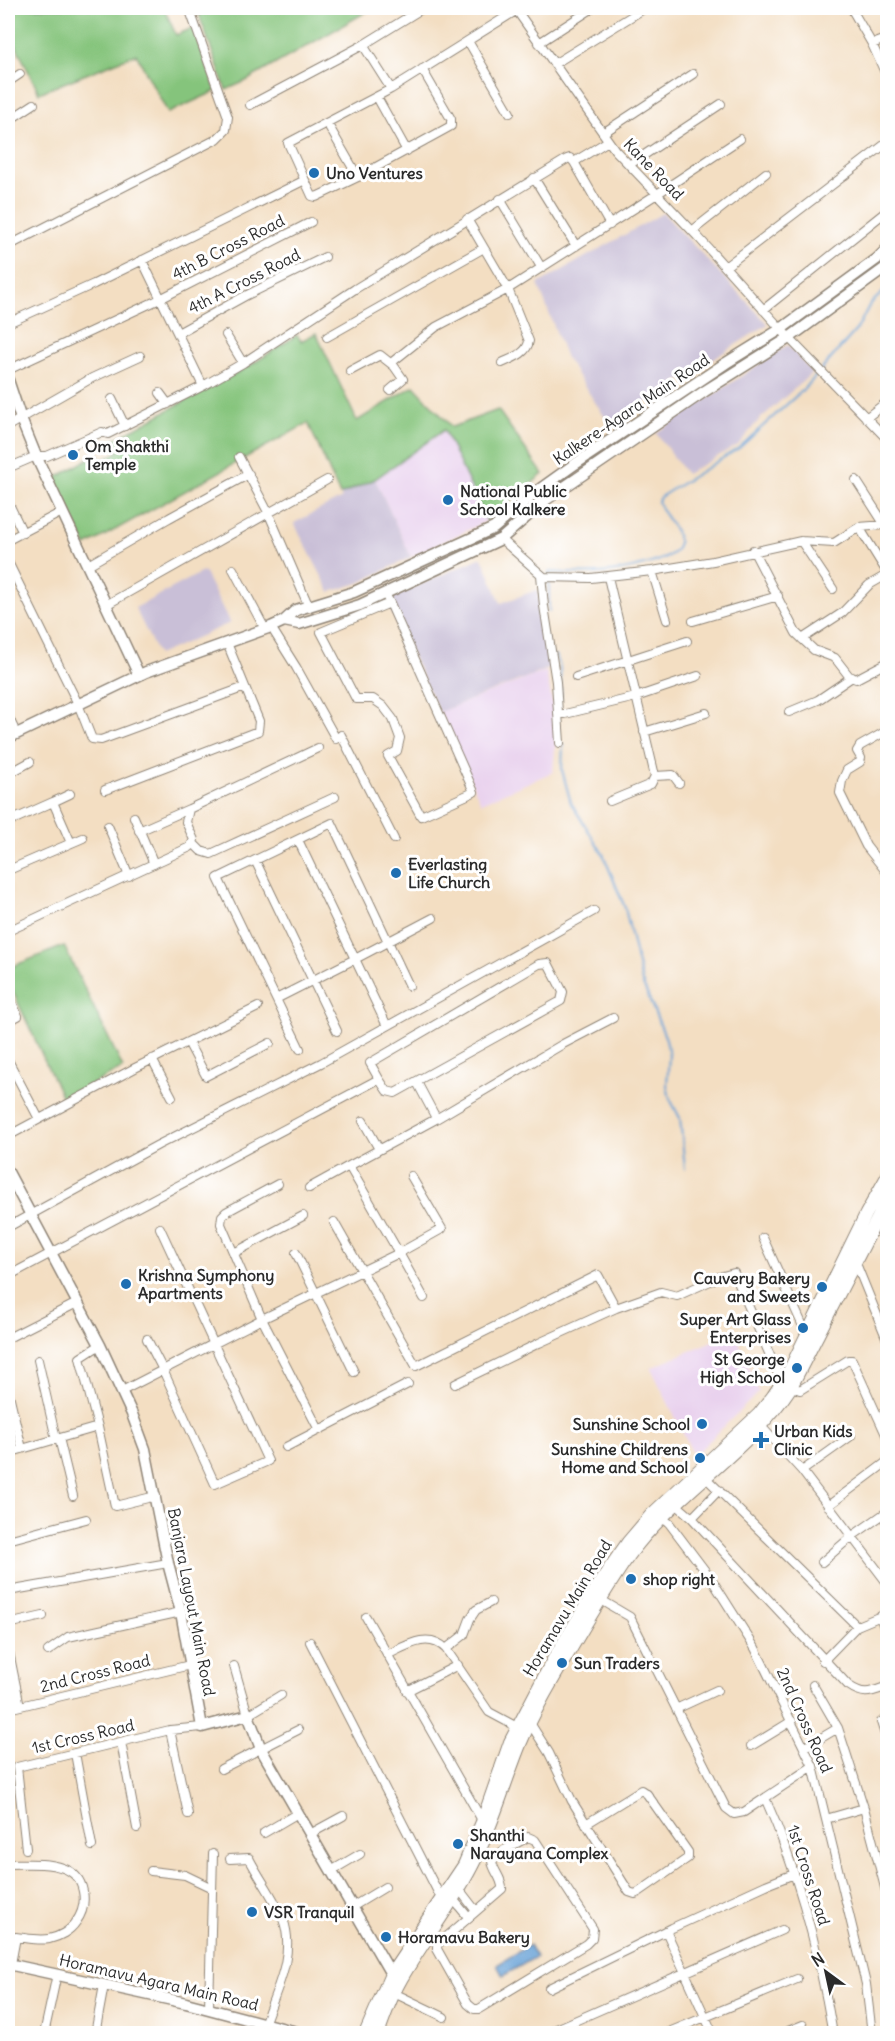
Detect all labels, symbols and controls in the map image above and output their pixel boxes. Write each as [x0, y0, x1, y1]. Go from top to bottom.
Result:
street label: Kane Road [620, 134, 688, 204]
place label: Uno Ventures [326, 163, 423, 183]
marker: Uno Ventures [307, 166, 321, 180]
street label: 4th B Cross Road [168, 210, 288, 284]
street label: 4th A Cross Road [184, 244, 304, 318]
street label: Kalkere-Agara Main Road [549, 349, 713, 469]
place label: Om Shakthi Temple [85, 436, 169, 475]
marker: Om Shakthi Temple [66, 448, 80, 462]
place label: National Public School Kalkere [460, 481, 567, 519]
marker: National Public School Kalkere [441, 493, 455, 507]
place label: Everlasting Life Church [408, 854, 490, 892]
marker: Everlasting Life Church [389, 866, 403, 880]
place label: Krishna Symphony Apartments [138, 1265, 274, 1304]
place label: Cauvery Bakery and Sweets [694, 1268, 810, 1306]
marker: Krishna Symphony Apartments [119, 1277, 133, 1291]
marker: Cauvery Bakery and Sweets [815, 1280, 829, 1294]
place label: Super Art Glass Enterprises [680, 1309, 791, 1348]
marker: Super Art Glass Enterprises [796, 1321, 810, 1335]
place label: St George High School [700, 1349, 785, 1388]
marker: St George High School [790, 1361, 804, 1375]
place label: Sunshine School [573, 1414, 690, 1434]
marker: Sunshine School [695, 1417, 709, 1431]
place label: Urban Kids Clinic [774, 1421, 853, 1459]
marker: Urban Kids Clinic [752, 1431, 770, 1449]
place label: Sunshine Childrens Home and School [551, 1439, 688, 1477]
marker: Sunshine Childrens Home and School [693, 1451, 707, 1465]
street label: Banjara Layout Main Road [164, 1506, 220, 1698]
street label: Horamavu Main Road [518, 1536, 616, 1680]
place label: shop right [643, 1569, 716, 1590]
marker: shop right [624, 1572, 638, 1586]
street label: 2nd Cross Road [38, 1650, 152, 1696]
place label: Sun Traders [574, 1653, 660, 1673]
marker: Sun Traders [555, 1656, 569, 1670]
street label: 2nd Cross Road [773, 1664, 837, 1776]
street label: 1st Cross Road [30, 1714, 136, 1758]
street label: 1st Cross Road [783, 1822, 835, 1928]
place label: Shanthi Narayana Complex [470, 1825, 609, 1864]
marker: Shanthi Narayana Complex [451, 1837, 465, 1851]
place label: VSR Tranquil [264, 1902, 354, 1923]
marker: VSR Tranquil [245, 1905, 259, 1919]
place label: Horamavu Bakery [398, 1927, 530, 1948]
marker: Horamavu Bakery [379, 1930, 393, 1944]
north arrow [796, 1942, 856, 2002]
text: N [808, 1948, 828, 1971]
street label: Horamavu Agara Main Road [57, 1949, 261, 2015]

